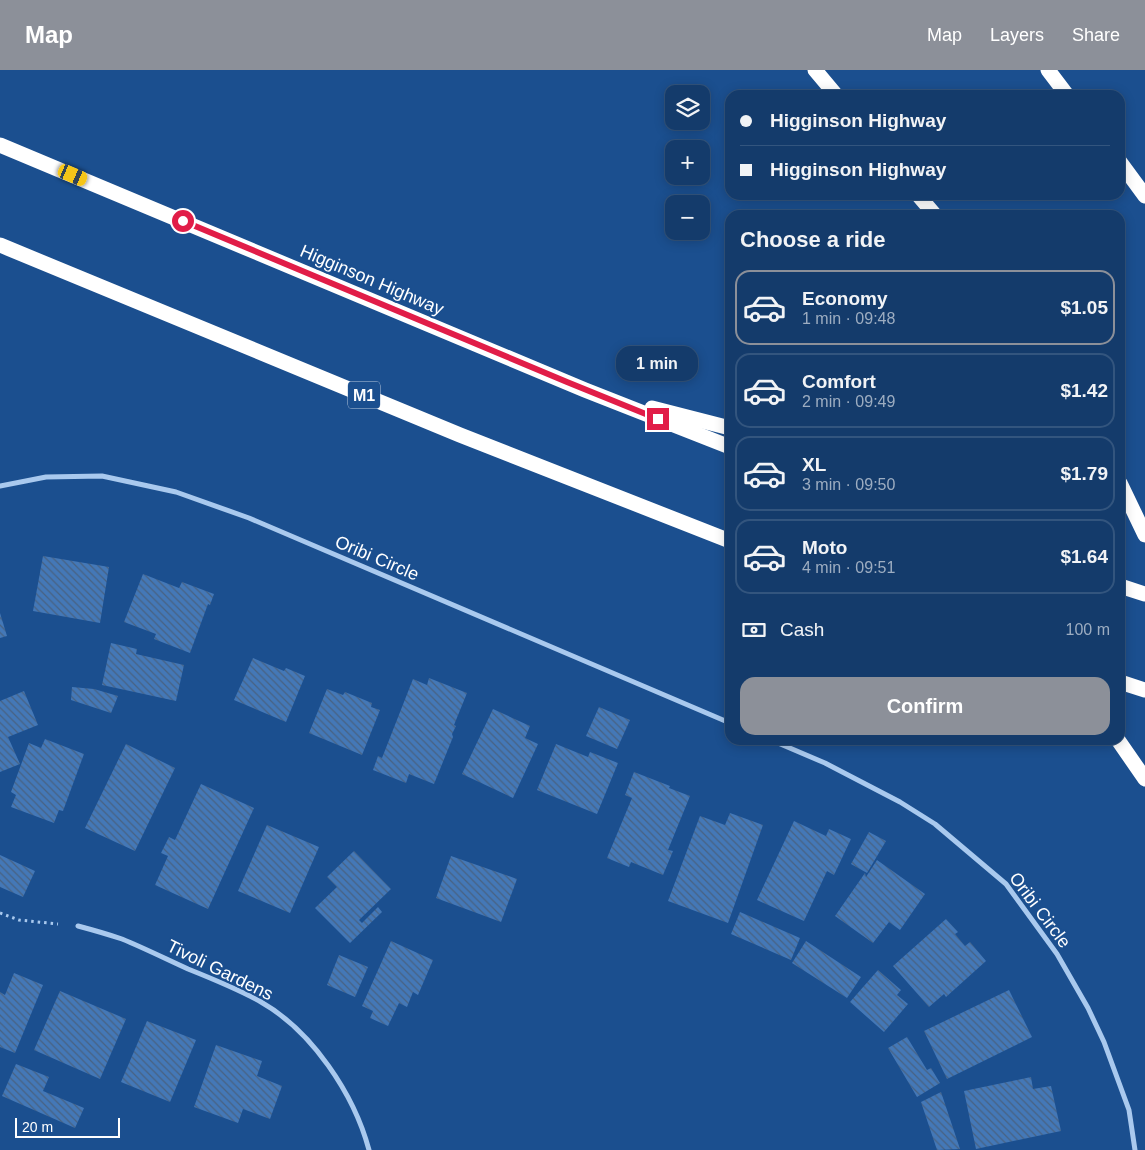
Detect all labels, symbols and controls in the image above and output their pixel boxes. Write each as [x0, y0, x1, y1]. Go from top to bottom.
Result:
text: Map [25, 21, 73, 48]
text: Map [927, 25, 962, 45]
text: Layers [990, 25, 1044, 45]
text: Share [1072, 25, 1120, 45]
map controls [665, 85, 710, 240]
button: layers [665, 85, 710, 130]
text: Higginson Highway [770, 110, 946, 131]
button: + [665, 140, 710, 185]
text: Higginson Highway [770, 159, 946, 180]
car [56, 162, 89, 188]
button: − [665, 195, 710, 240]
route start [172, 210, 194, 232]
text: Choose a ride [740, 227, 885, 252]
street label: Higginson Highway [297, 241, 447, 319]
icon: car [742, 285, 787, 330]
text: Economy [802, 288, 888, 309]
text: $1.05 [1060, 297, 1108, 318]
text: 1 min · 09:48 [802, 310, 895, 327]
callout: 1 min [617, 346, 699, 382]
text: 1 min [636, 355, 678, 372]
icon: car [742, 368, 787, 413]
text: Comfort [802, 371, 876, 392]
text: $1.42 [1060, 380, 1108, 401]
road number: M1 [348, 382, 380, 408]
text: 2 min · 09:49 [802, 393, 895, 410]
route end [647, 408, 669, 430]
icon: car [742, 451, 787, 496]
text: XL [802, 454, 826, 475]
text: $1.79 [1060, 463, 1108, 484]
text: 3 min · 09:50 [802, 476, 895, 493]
street label: Oribi Circle [332, 531, 422, 585]
icon: car [742, 534, 787, 579]
text: Moto [802, 537, 847, 558]
text: $1.64 [1060, 546, 1108, 567]
text: 4 min · 09:51 [802, 559, 895, 576]
icon: cash [740, 616, 768, 644]
text: Cash [780, 619, 824, 640]
text: 100 m [1066, 621, 1110, 638]
button: Confirm [740, 677, 1110, 735]
street label: Oribi Circle [1005, 868, 1075, 952]
street label: Tivoli Gardens [164, 936, 276, 1004]
scale bar [15, 1115, 120, 1138]
text: 20 m [22, 1119, 53, 1135]

